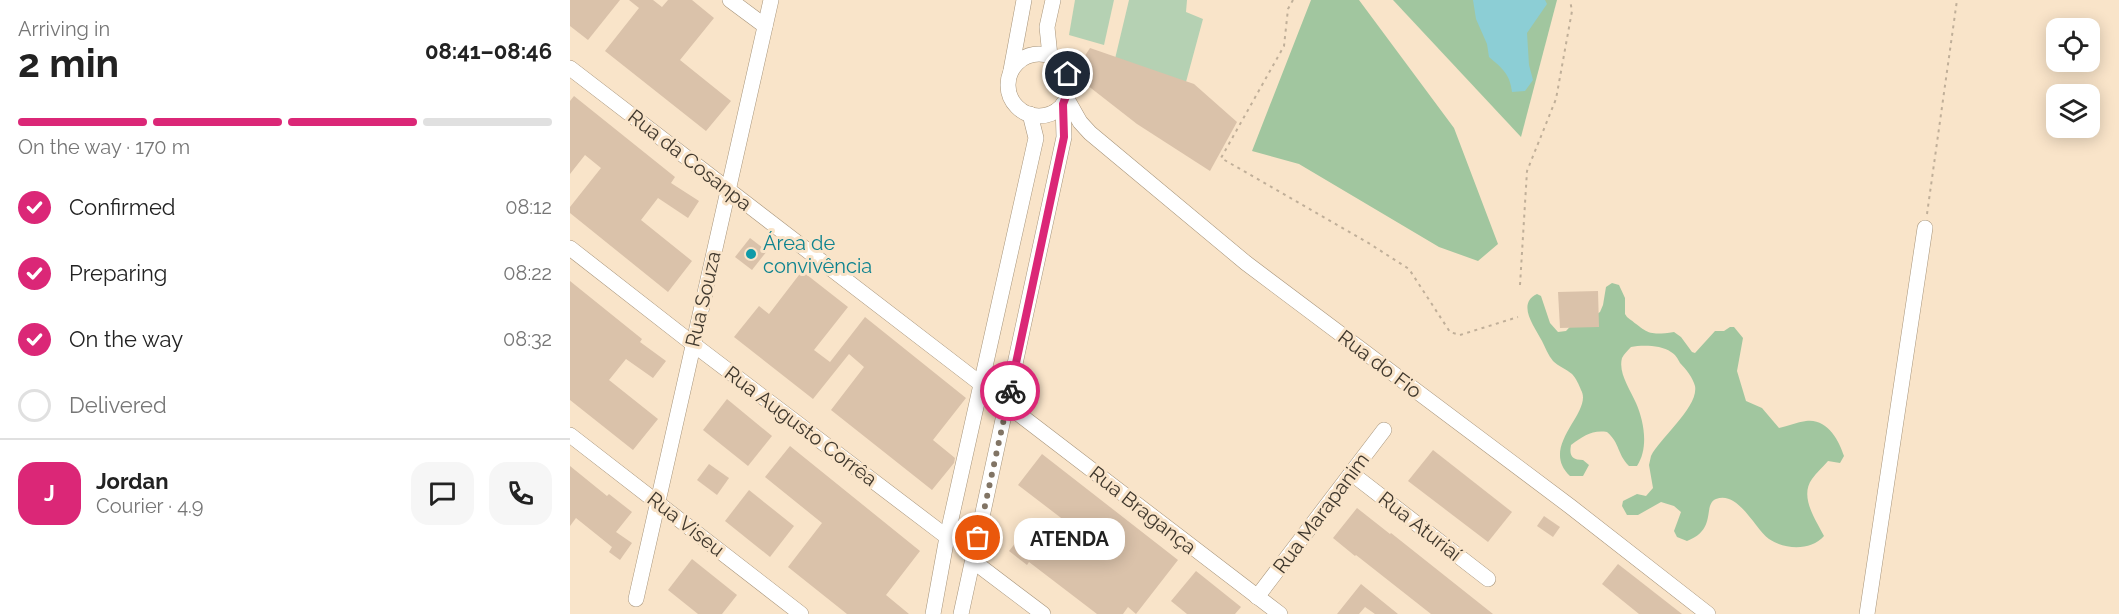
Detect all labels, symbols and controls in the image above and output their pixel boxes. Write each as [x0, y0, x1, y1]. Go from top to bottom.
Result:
text: Arriving in [18, 17, 110, 41]
map controls [2046, 18, 2100, 138]
button: locate [2046, 18, 2100, 72]
text: 08:41–08:46 [425, 38, 552, 64]
text: 2 min [18, 40, 119, 86]
pin [1042, 48, 1093, 99]
icon: home [1051, 57, 1084, 90]
button: layers [2046, 84, 2100, 138]
street label: Rua da Cosanpa [623, 104, 757, 216]
text: On the way · 170 m [18, 135, 190, 159]
icon: check [18, 191, 51, 224]
text: Confirmed [69, 194, 176, 220]
text: 08:12 [505, 195, 552, 219]
place label: Área de convivência [763, 231, 872, 278]
marker: Área de convivência [744, 247, 758, 261]
street label: Rua Souza [680, 249, 726, 349]
icon: check [18, 257, 51, 290]
text: Preparing [69, 260, 167, 286]
text: 08:22 [503, 261, 552, 285]
icon: check [18, 323, 51, 356]
street label: Rua do Fio [1334, 325, 1427, 403]
text: On the way [69, 326, 183, 352]
text: 08:32 [503, 327, 552, 351]
street label: Rua Augusto Corrêa [720, 361, 882, 491]
courier [980, 361, 1040, 421]
icon: bike [994, 375, 1027, 408]
text: Delivered [69, 392, 167, 418]
street label: Rua Marapanim [1268, 448, 1374, 578]
street label: Rua Bragança [1085, 461, 1201, 559]
button: chat [411, 462, 474, 525]
button: phone [489, 462, 552, 525]
text: Jordan [96, 468, 168, 494]
text: J [44, 480, 55, 506]
street label: Rua Viseu [643, 486, 729, 562]
street label: Rua Aturiaí [1374, 486, 1467, 566]
text: Courier · 4.9 [96, 494, 204, 518]
pin [952, 512, 1003, 563]
callout: ATENDA [1014, 517, 1125, 559]
icon: bag [961, 521, 994, 554]
text: ATENDA [1030, 527, 1109, 551]

